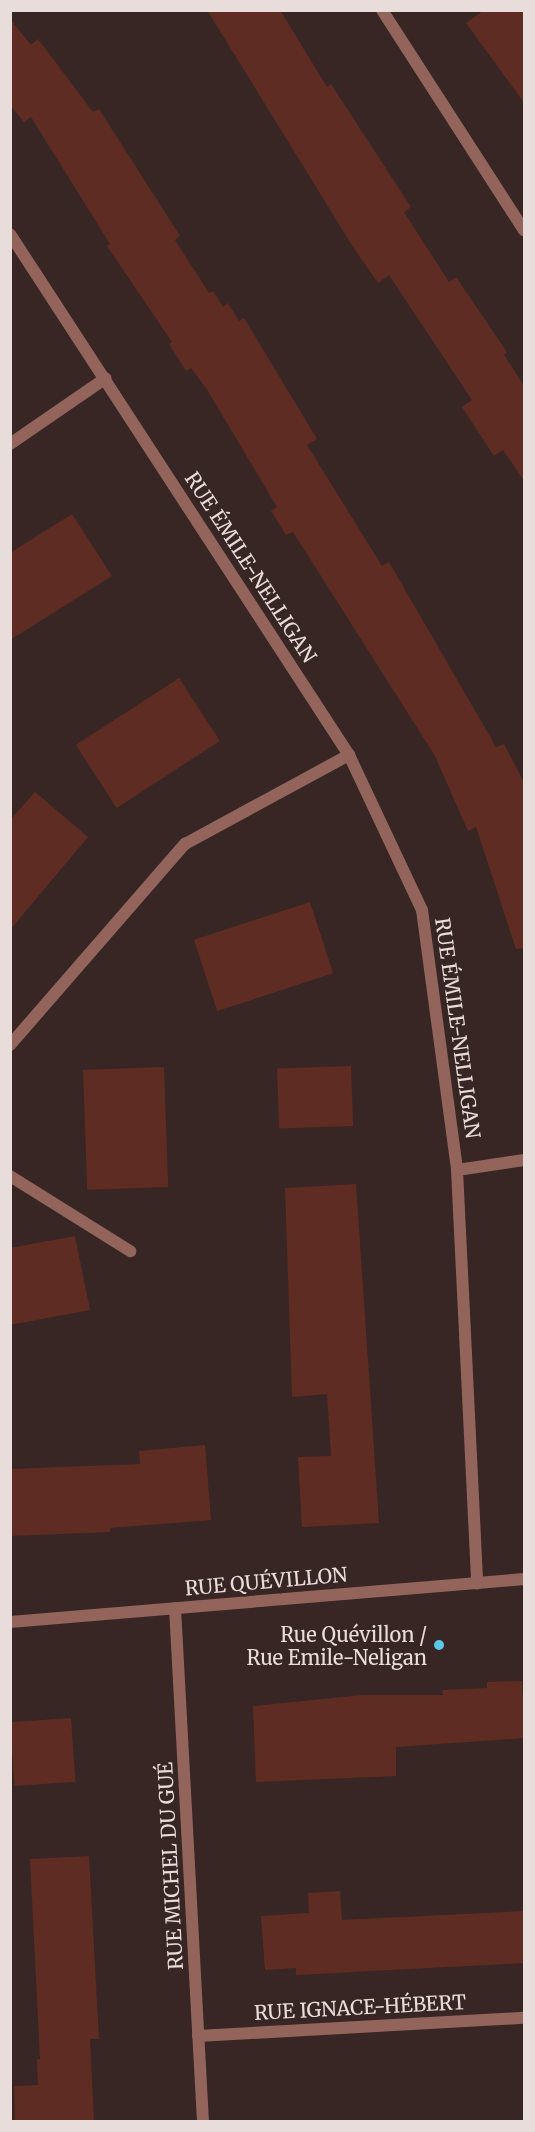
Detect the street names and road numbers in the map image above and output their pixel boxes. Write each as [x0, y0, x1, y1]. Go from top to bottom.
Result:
street label: RUE ÉMILE-NELLIGAN [180, 467, 322, 667]
street label: RUE ÉMILE-NELLIGAN [431, 916, 485, 1140]
street label: RUE QUÉVILLON [184, 1562, 348, 1600]
street label: RUE MICHEL DU GUÉ [153, 1762, 187, 1970]
street label: RUE IGNACE-HÉBERT [253, 1989, 467, 2025]

